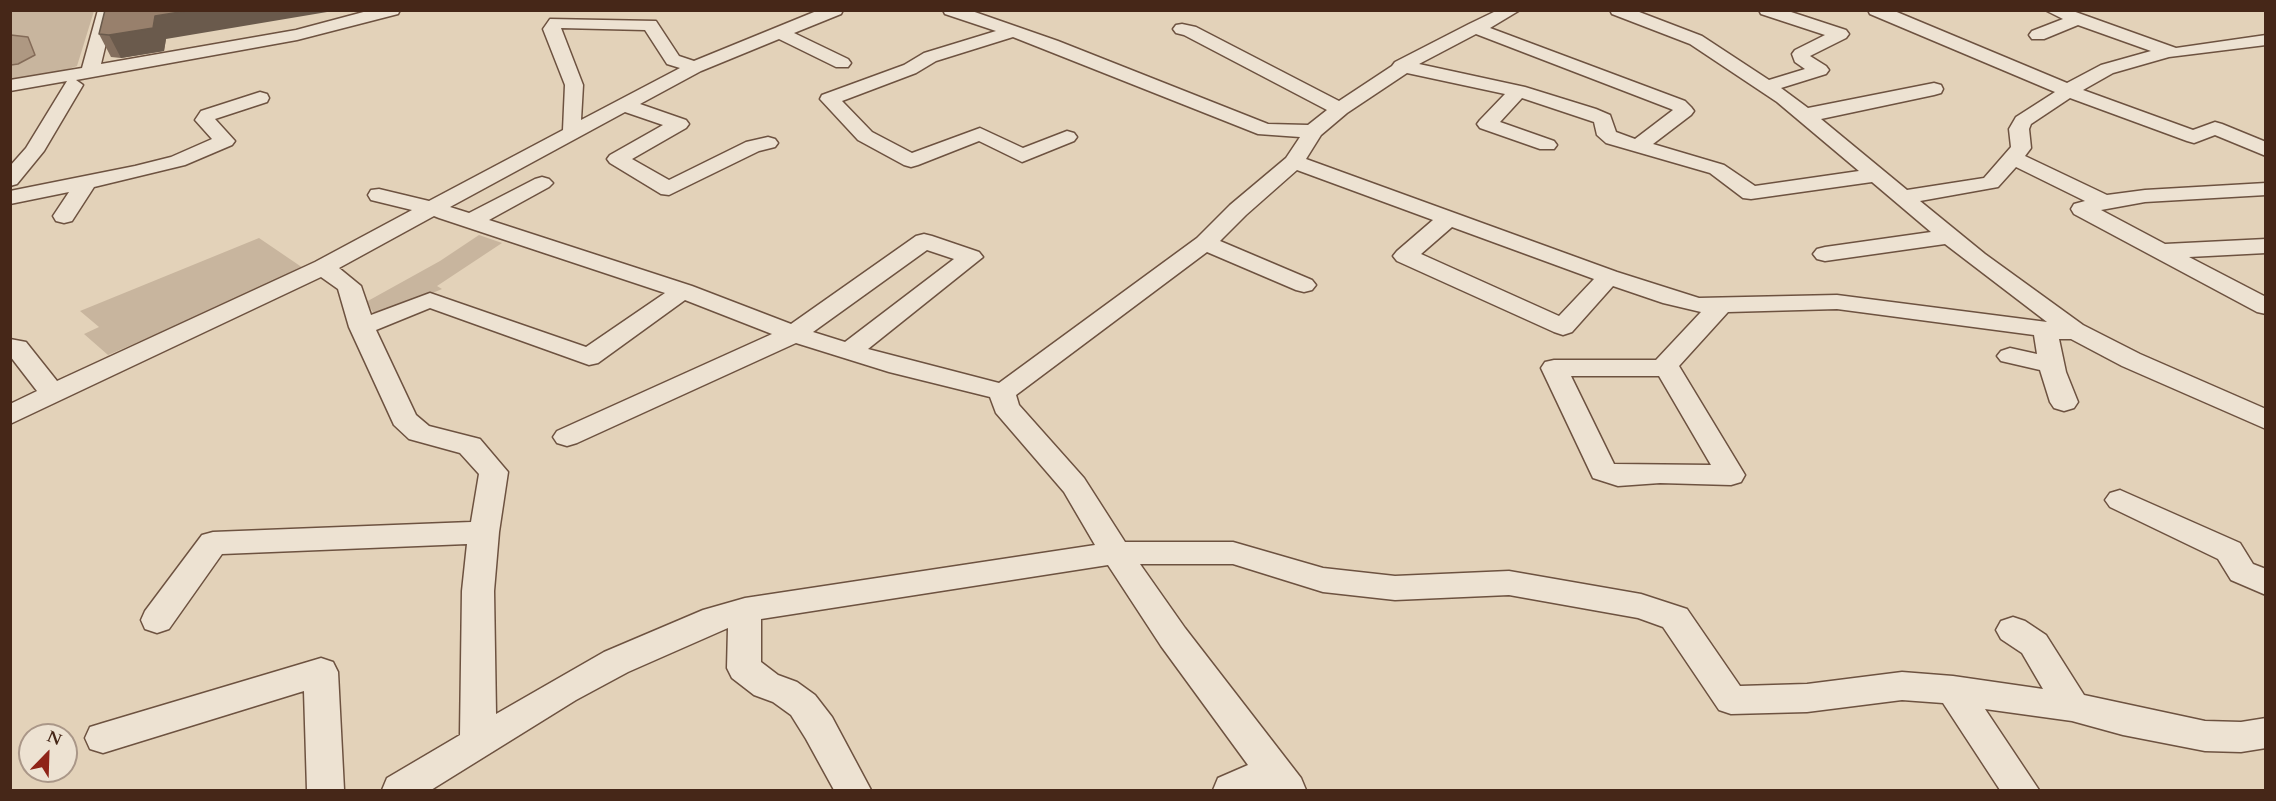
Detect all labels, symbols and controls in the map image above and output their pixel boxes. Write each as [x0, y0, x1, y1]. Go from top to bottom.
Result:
north arrow [18, 723, 78, 783]
text: N [44, 725, 65, 751]

